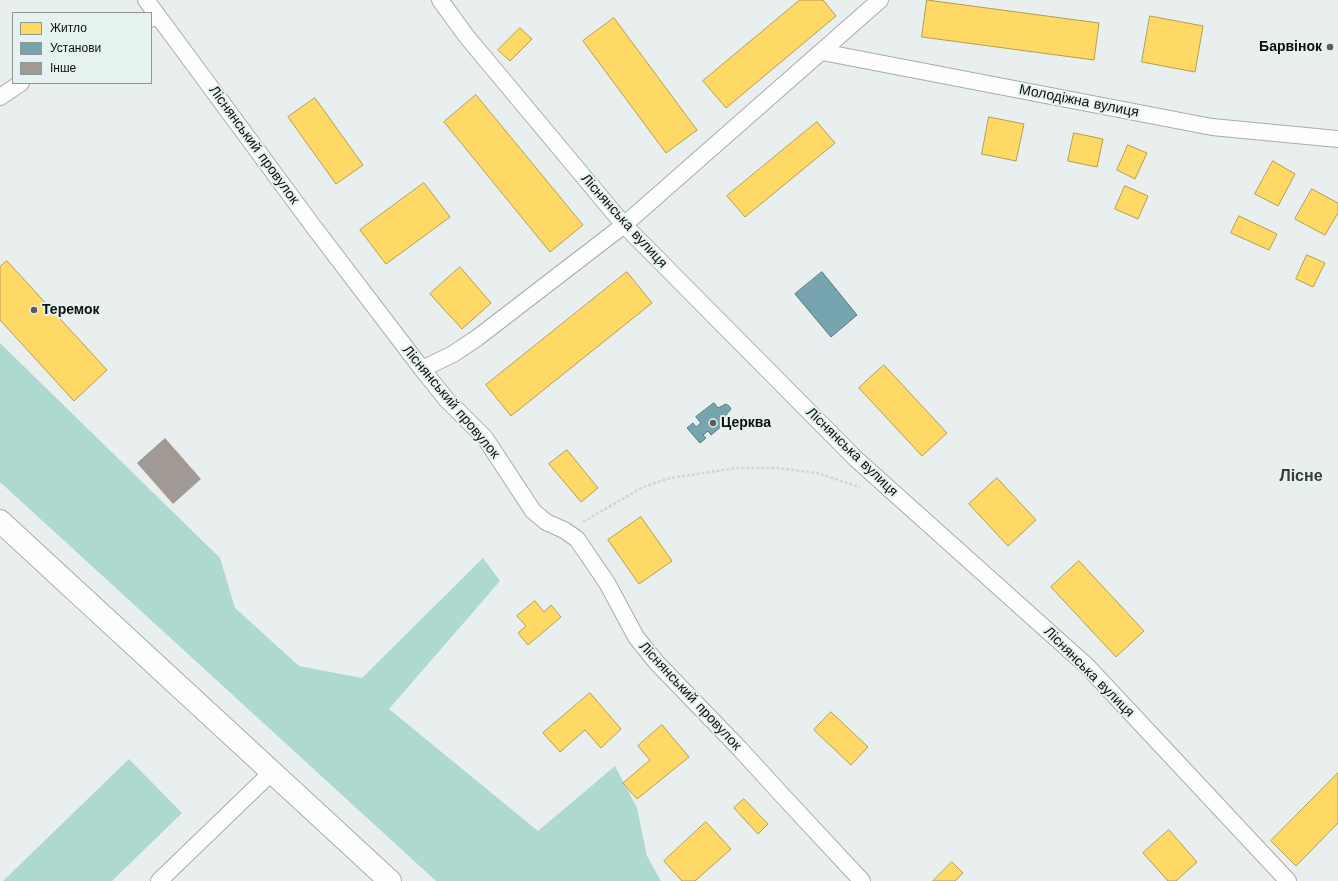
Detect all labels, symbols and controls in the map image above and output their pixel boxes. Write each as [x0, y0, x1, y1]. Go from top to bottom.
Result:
legend [12, 12, 152, 84]
text: Житло [50, 21, 87, 35]
place label: Барвінок [1259, 39, 1322, 55]
text: Установи [50, 41, 101, 55]
marker: Барвінок [1325, 42, 1335, 52]
text: Інше [50, 61, 76, 75]
street label: Молодіжна вулиця [1018, 81, 1140, 121]
street label: Ліснянський провулок [205, 82, 303, 208]
street label: Ліснянська вулиця [577, 170, 671, 272]
place label: Теремок [42, 302, 100, 318]
marker: Теремок [29, 305, 39, 315]
street label: Ліснянський провулок [399, 342, 503, 462]
street label: Ліснянська вулиця [803, 404, 901, 500]
place label: Церква [721, 415, 771, 431]
marker: Церква [708, 418, 718, 428]
district label: Лісне [1279, 466, 1323, 486]
street label: Ліснянська вулиця [1040, 623, 1138, 721]
street label: Ліснянський провулок [635, 638, 745, 754]

